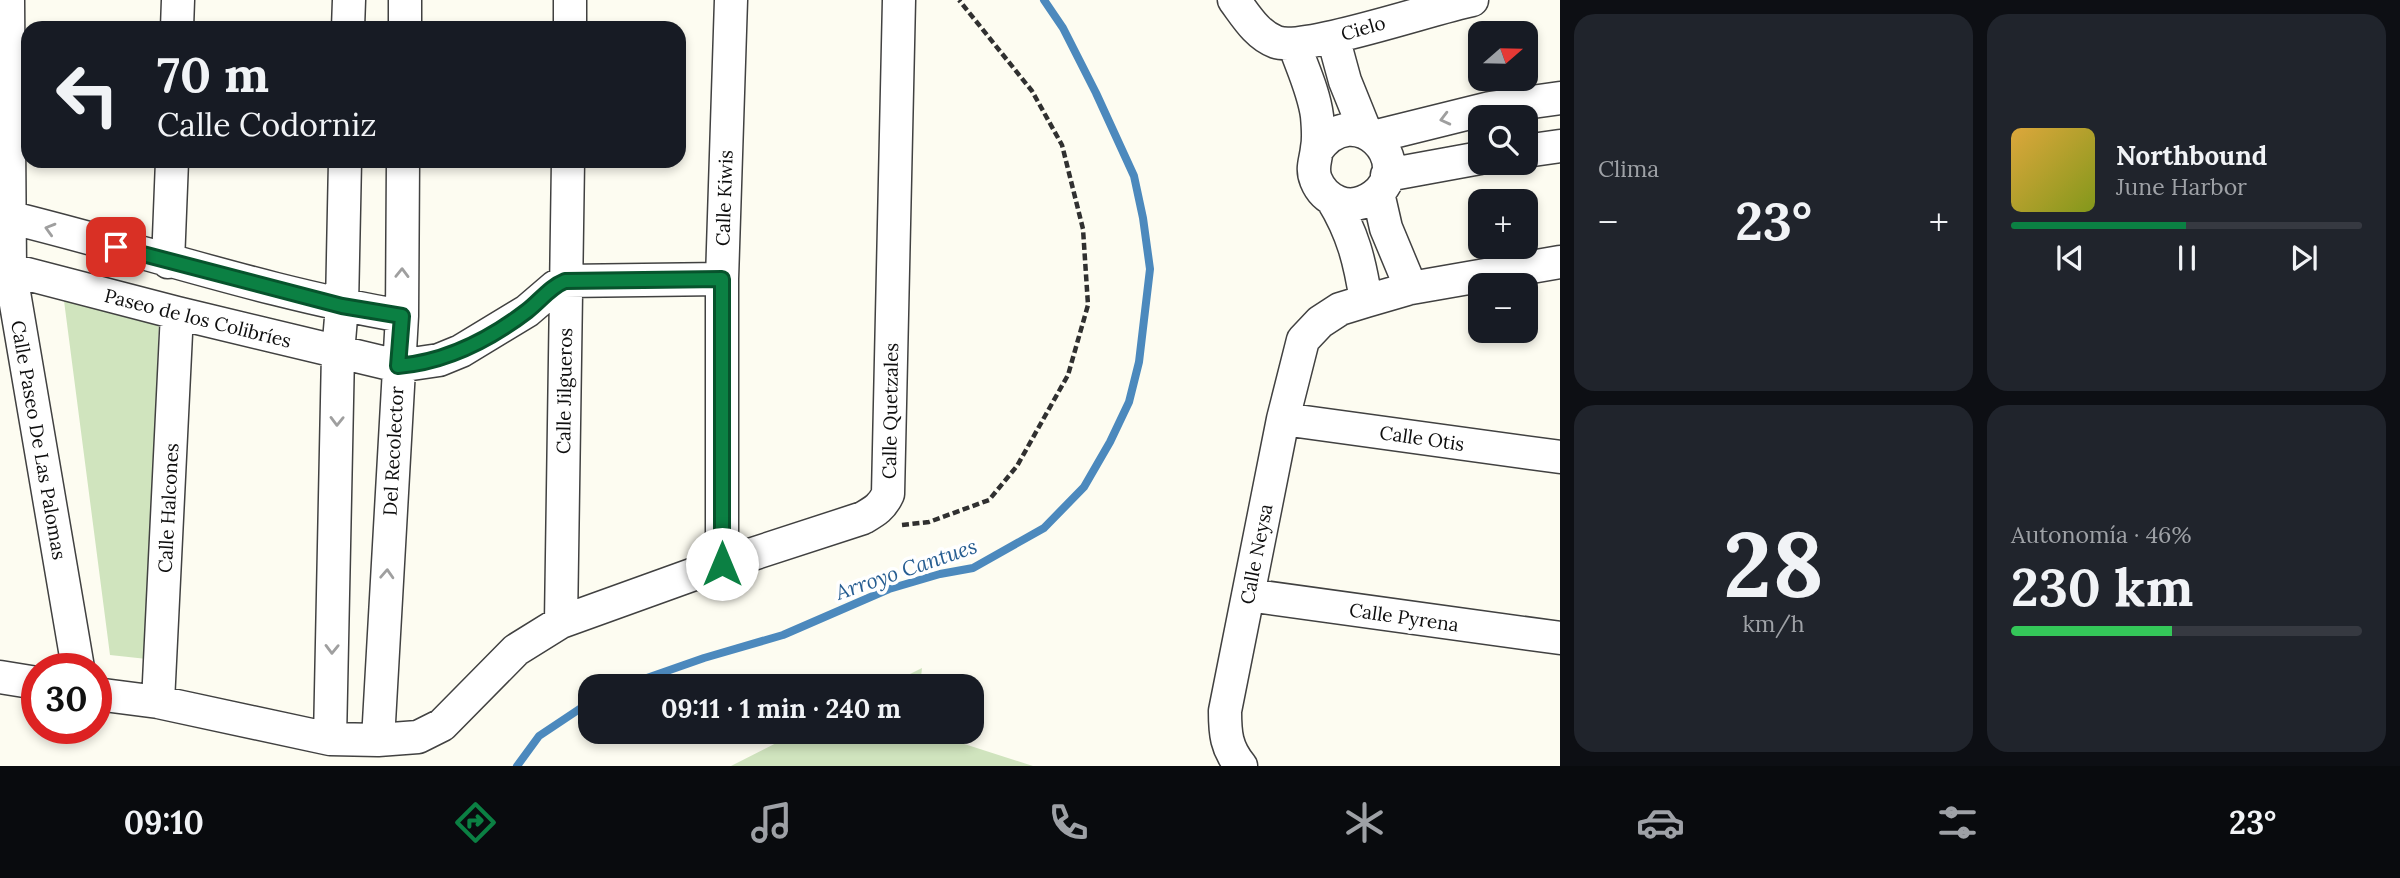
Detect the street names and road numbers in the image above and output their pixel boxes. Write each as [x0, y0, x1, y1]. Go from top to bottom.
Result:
street label: Cielo [1338, 10, 1388, 46]
street label: Calle Kiwis [710, 149, 738, 247]
street label: Paseo de los Colibríes [102, 283, 294, 353]
street label: Calle Paseo De Las Palomas [6, 318, 72, 562]
street label: Calle Jilgueros [551, 327, 577, 454]
street label: Calle Quetzales [877, 342, 903, 479]
street label: Del Recolector [378, 385, 408, 516]
street label: Calle Otis [1378, 420, 1466, 456]
street label: Calle Halcones [153, 442, 183, 574]
street label: Calle Neysa [1235, 502, 1278, 606]
street label: Calle Pyrena [1348, 597, 1460, 637]

